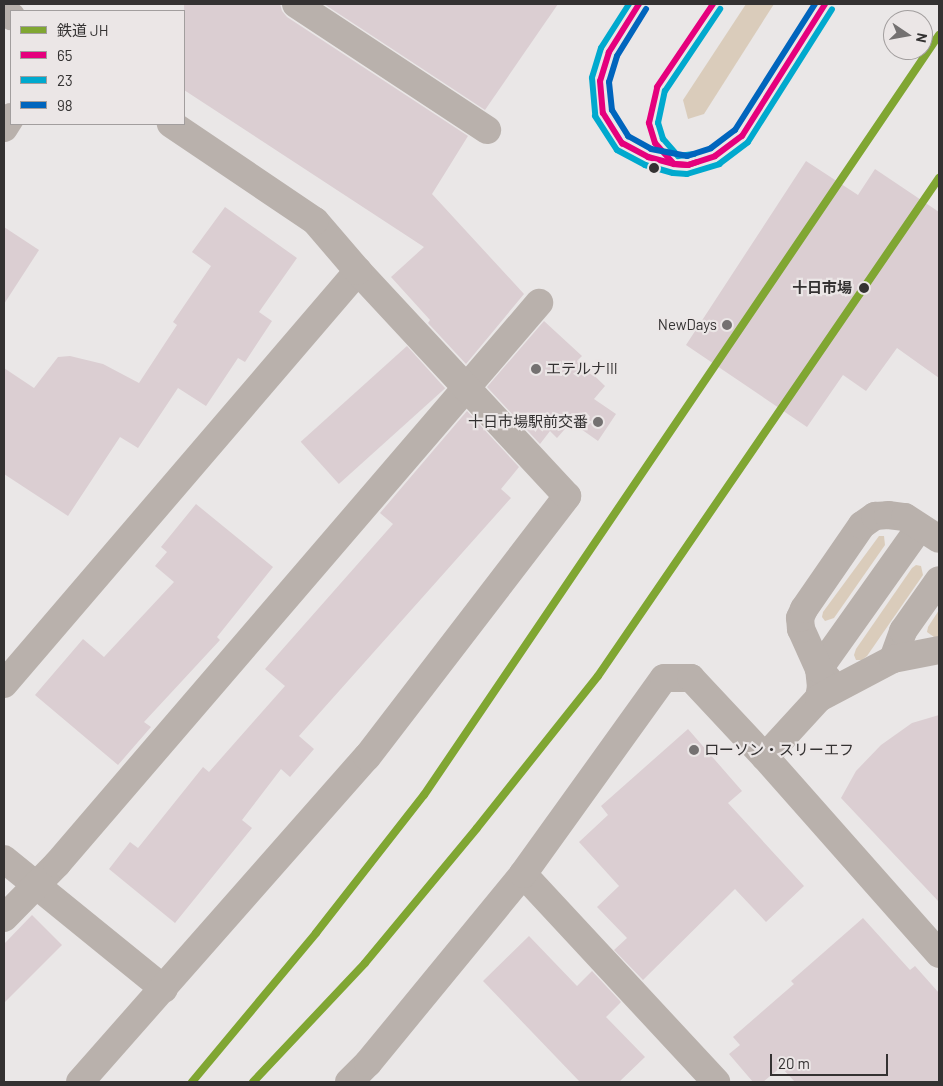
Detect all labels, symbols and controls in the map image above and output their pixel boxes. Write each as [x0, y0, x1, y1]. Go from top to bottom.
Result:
legend [10, 10, 185, 125]
north arrow [883, 10, 933, 60]
text: 鉄道 JH [57, 21, 108, 39]
text: N [913, 32, 931, 44]
text: 65 [57, 46, 72, 64]
text: 23 [57, 71, 73, 89]
text: 98 [57, 96, 73, 114]
unlabelled marker [649, 163, 659, 173]
place label: 十日市場 [792, 279, 852, 297]
marker: 十日市場 [855, 279, 873, 297]
place label: NewDays [658, 316, 717, 334]
marker: NewDays [721, 319, 733, 331]
place label: エテルナIII [546, 360, 618, 378]
marker: エテルナIII [530, 363, 542, 375]
place label: 十日市場駅前交番 [468, 413, 588, 431]
marker: 十日市場駅前交番 [592, 416, 604, 428]
place label: ローソン・スリーエフ [704, 741, 854, 759]
marker: ローソン・スリーエフ [688, 744, 700, 756]
scale bar [773, 1044, 890, 1076]
text: 20 m [778, 1054, 810, 1072]

